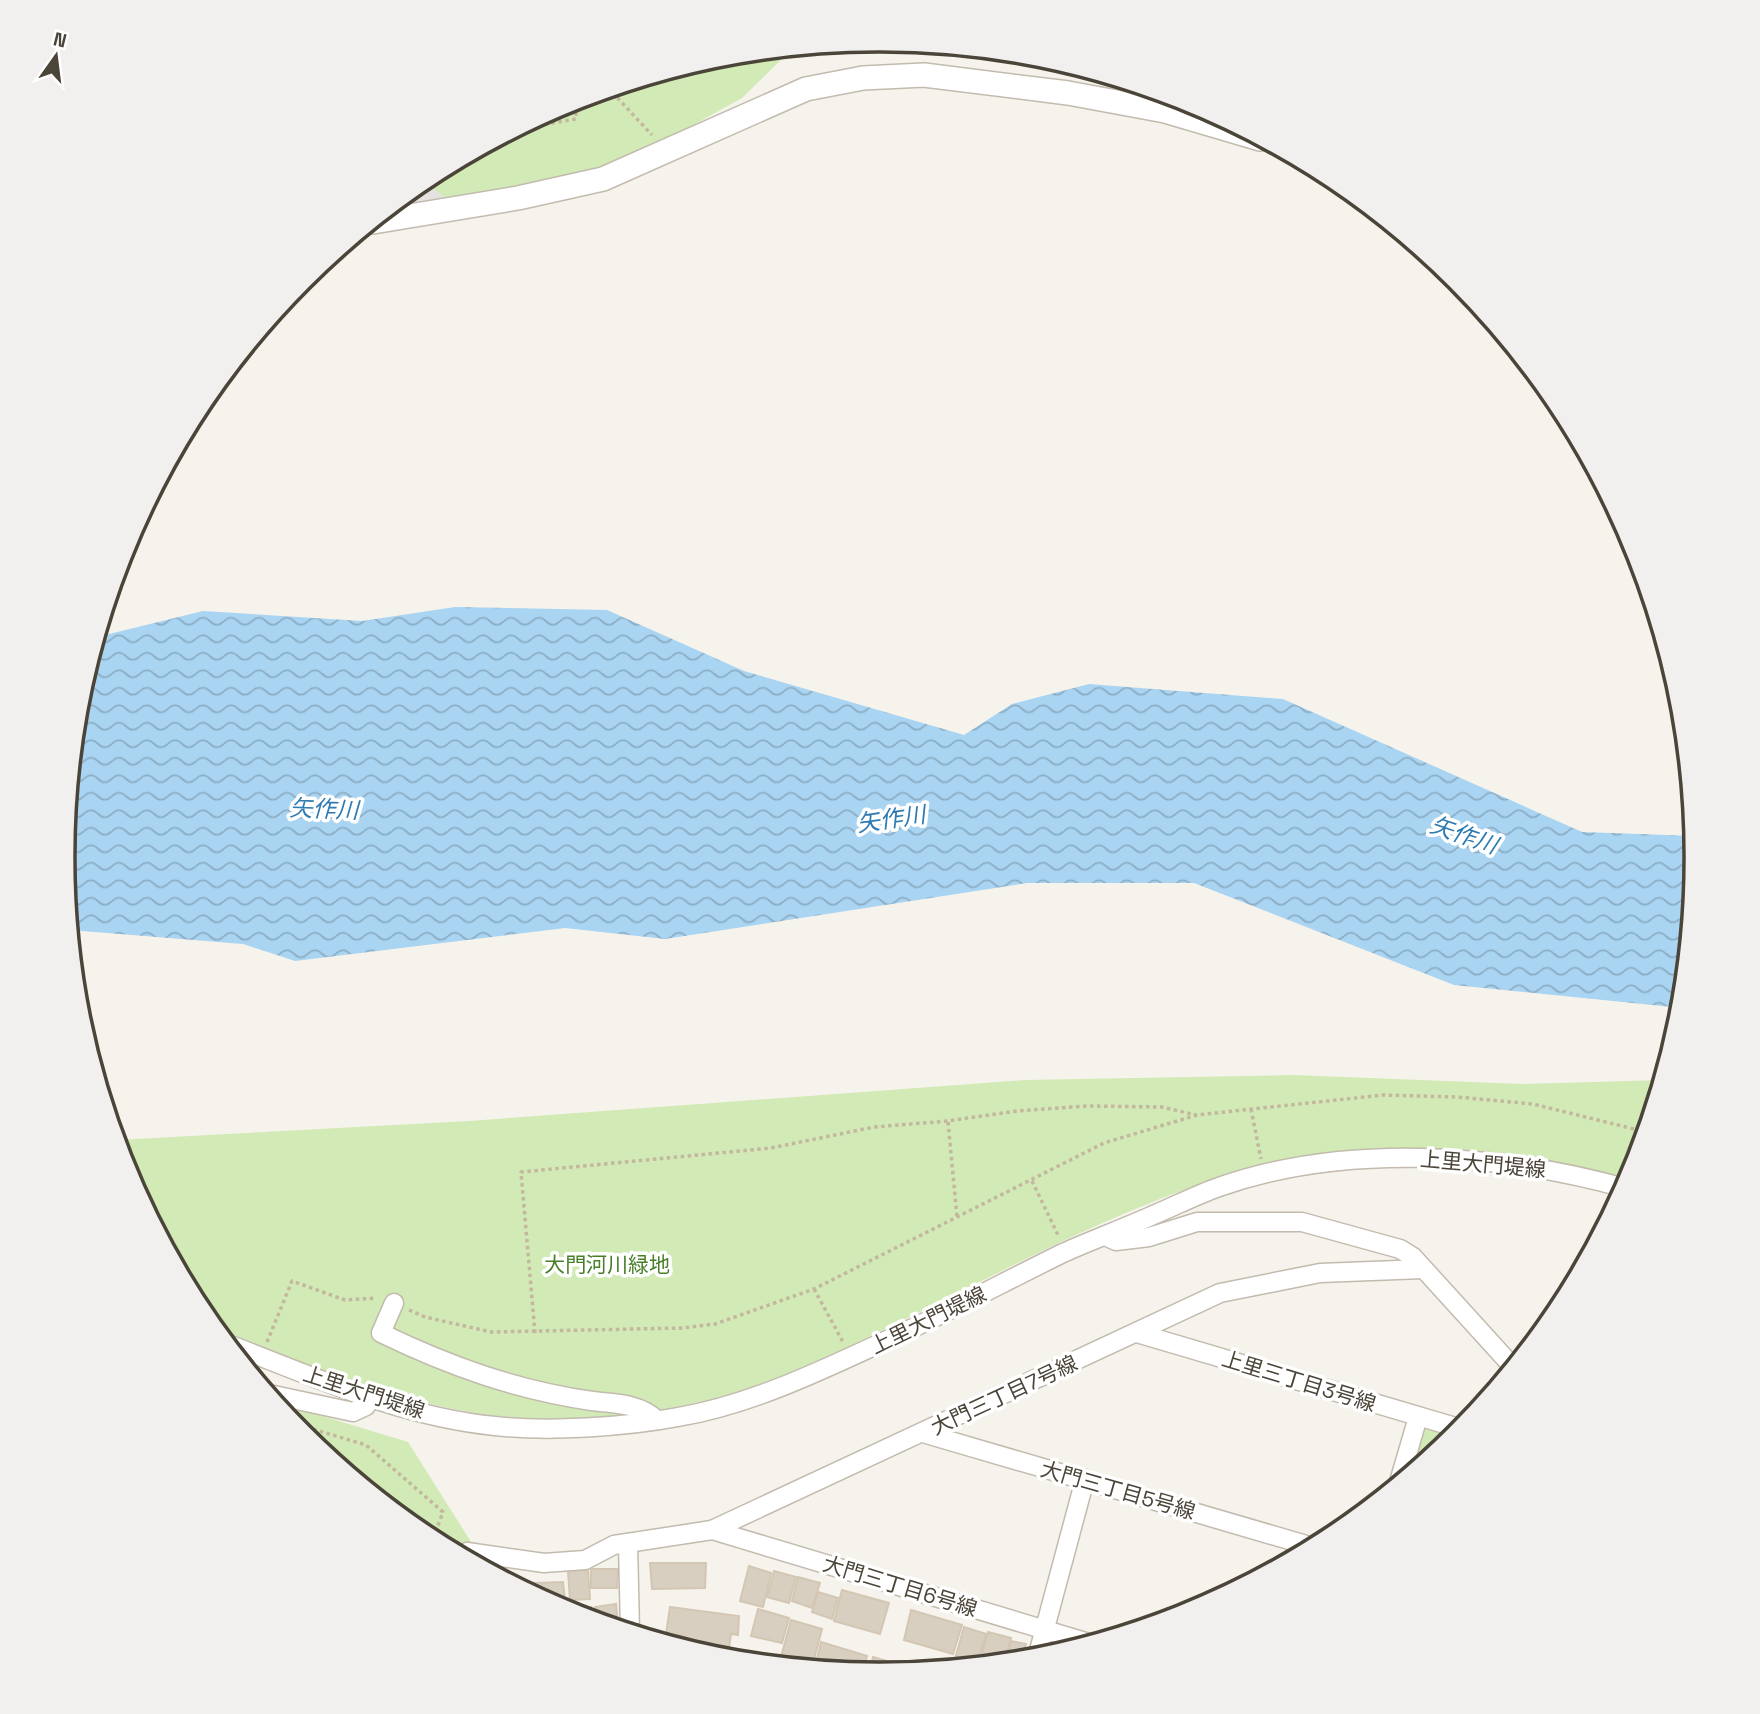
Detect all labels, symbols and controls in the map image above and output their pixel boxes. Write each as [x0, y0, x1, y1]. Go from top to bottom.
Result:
north arrow [21, 21, 91, 91]
text: N [51, 26, 69, 54]
water label: 矢作川 [289, 793, 362, 825]
water label: 矢作川 [855, 799, 930, 839]
water label: 矢作川 [1426, 810, 1504, 861]
street label: 上里大門堤線 [1419, 1145, 1547, 1183]
park label: 大門河川緑地 [544, 1251, 670, 1278]
street label: 上里大門堤線 [865, 1280, 991, 1360]
street label: 上里三丁目3号線 [1219, 1345, 1379, 1417]
street label: 大門三丁目7号線 [926, 1349, 1082, 1441]
street label: 上里大門堤線 [300, 1360, 428, 1424]
street label: 大門三丁目5号線 [1038, 1455, 1198, 1525]
street label: 大門三丁目6号線 [820, 1550, 980, 1622]

